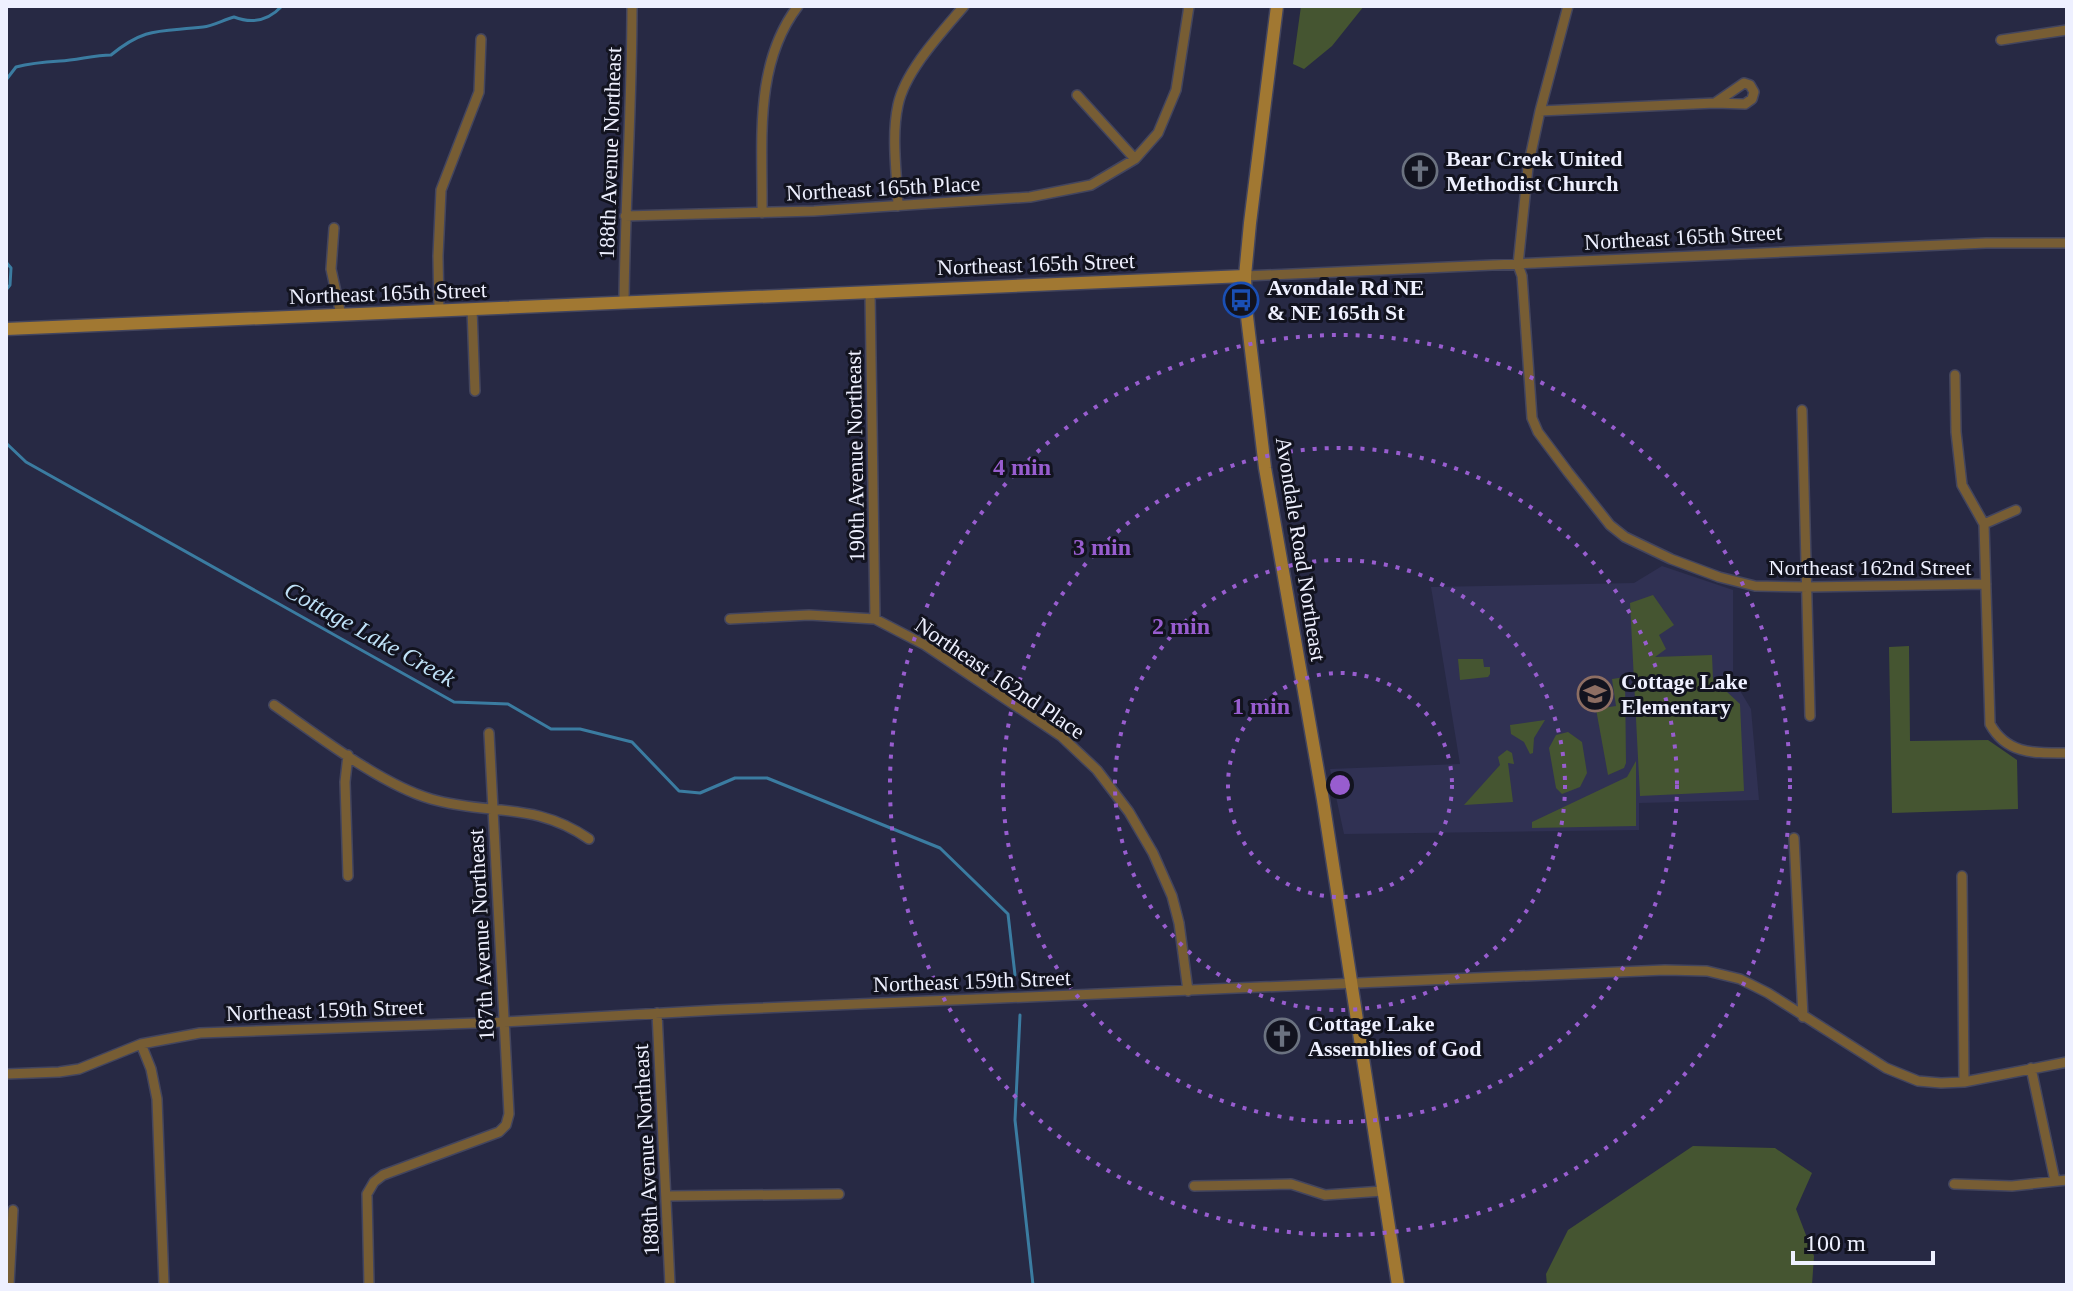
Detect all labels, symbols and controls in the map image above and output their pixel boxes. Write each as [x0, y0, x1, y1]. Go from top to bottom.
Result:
street label: 188th Avenue Northeast [594, 47, 626, 259]
place label: Bear Creek United Methodist Church [1446, 146, 1622, 196]
church icon: Bear Creek United Methodist Church [1401, 152, 1439, 190]
street label: Northeast 165th Place [785, 170, 981, 206]
street label: Northeast 165th Street [1583, 219, 1783, 255]
street label: Northeast 165th Street [937, 248, 1135, 280]
place label: Avondale Rd NE & NE 165th St [1267, 275, 1424, 325]
street label: Northeast 165th Street [289, 277, 487, 309]
bus stop icon: Avondale Rd NE & NE 165th St [1222, 281, 1260, 319]
street label: 190th Avenue Northeast [841, 350, 869, 562]
street label: Avondale Road Northeast [1271, 435, 1331, 663]
text: 4 min [993, 454, 1051, 480]
text: 3 min [1073, 534, 1131, 560]
street label: Northeast 162nd Street [1769, 555, 1971, 580]
water label: Cottage Lake Creek [280, 576, 460, 692]
street label: Northeast 162nd Place [910, 612, 1090, 744]
text: 2 min [1152, 613, 1210, 639]
place label: Cottage Lake Elementary [1621, 669, 1748, 719]
school or university icon: Cottage Lake Elementary [1576, 675, 1614, 713]
text: 1 min [1232, 693, 1290, 719]
centre of rings [1326, 771, 1354, 799]
street label: 187th Avenue Northeast [463, 828, 499, 1042]
street label: Northeast 159th Street [873, 965, 1071, 997]
street label: Northeast 159th Street [226, 994, 424, 1026]
place label: Cottage Lake Assemblies of God [1308, 1011, 1482, 1061]
church icon: Cottage Lake Assemblies of God [1263, 1017, 1301, 1055]
street label: 188th Avenue Northeast [628, 1043, 664, 1257]
scale bar [1793, 1215, 1933, 1265]
text: 100 m [1805, 1230, 1866, 1256]

